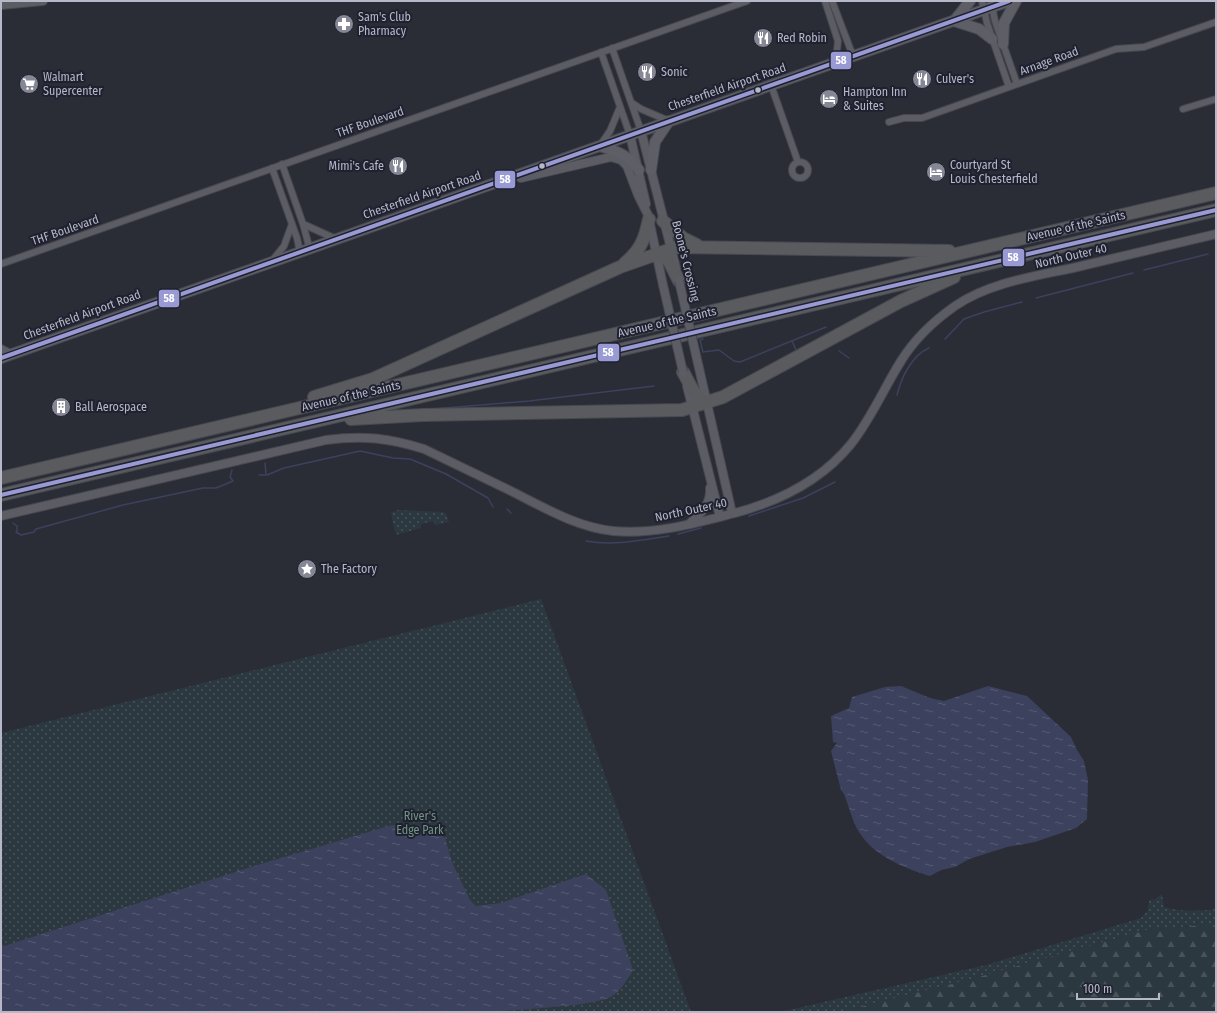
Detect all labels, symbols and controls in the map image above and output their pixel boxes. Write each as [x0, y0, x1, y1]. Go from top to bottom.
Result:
place label: Sam's Club Pharmacy [358, 10, 411, 38]
pharmacy icon: Sam's Club Pharmacy [333, 13, 355, 35]
restaurant icon: Red Robin [752, 27, 774, 49]
place label: Red Robin [777, 31, 827, 45]
street label: Arnage Road [1018, 44, 1080, 78]
line badge: 58 [830, 51, 852, 70]
text: 58 [835, 54, 847, 67]
street label: Chesterfield Airport Road [666, 60, 788, 114]
restaurant icon: Sonic [636, 61, 658, 83]
place label: Sonic [661, 65, 688, 79]
restaurant icon: Culver's [911, 68, 933, 90]
place label: Walmart Supercenter [43, 70, 103, 98]
place label: Culver's [936, 72, 974, 86]
supermarket icon: Walmart Supercenter [18, 73, 40, 95]
unlabelled marker [753, 85, 763, 95]
place label: Hampton Inn & Suites [843, 85, 907, 113]
hotel icon: Hampton Inn & Suites [818, 88, 840, 110]
street label: THF Boulevard [334, 104, 406, 140]
restaurant icon: Mimi's Cafe [387, 155, 409, 177]
place label: Courtyard St Louis Chesterfield [950, 158, 1038, 186]
place label: Mimi's Cafe [329, 159, 384, 173]
unlabelled marker [537, 161, 547, 171]
hotel icon: Courtyard St Louis Chesterfield [925, 161, 947, 183]
street label: Chesterfield Airport Road [361, 168, 483, 222]
line badge: 58 [494, 170, 516, 189]
text: 58 [499, 173, 511, 186]
street label: Avenue of the Saints [1025, 208, 1127, 244]
street label: THF Boulevard [29, 212, 101, 248]
street label: Boone's Crossing [669, 219, 703, 303]
street label: North Outer 40 [1034, 241, 1108, 271]
line badge: 58 [1002, 248, 1025, 267]
text: 58 [1007, 251, 1019, 264]
street label: Chesterfield Airport Road [21, 287, 143, 343]
line badge: 58 [158, 289, 180, 308]
text: 58 [163, 292, 175, 305]
street label: Avenue of the Saints [616, 304, 718, 340]
line badge: 58 [597, 343, 620, 362]
text: 58 [602, 346, 614, 359]
street label: Avenue of the Saints [300, 378, 402, 414]
building icon: Ball Aerospace [50, 396, 72, 418]
place label: Ball Aerospace [75, 400, 147, 414]
street label: North Outer 40 [654, 496, 728, 524]
place icon: The Factory [296, 558, 318, 580]
place label: The Factory [321, 562, 377, 576]
park label: River's Edge Park [396, 809, 444, 837]
scale bar [1077, 975, 1159, 1001]
text: 100 m [1083, 982, 1112, 996]

